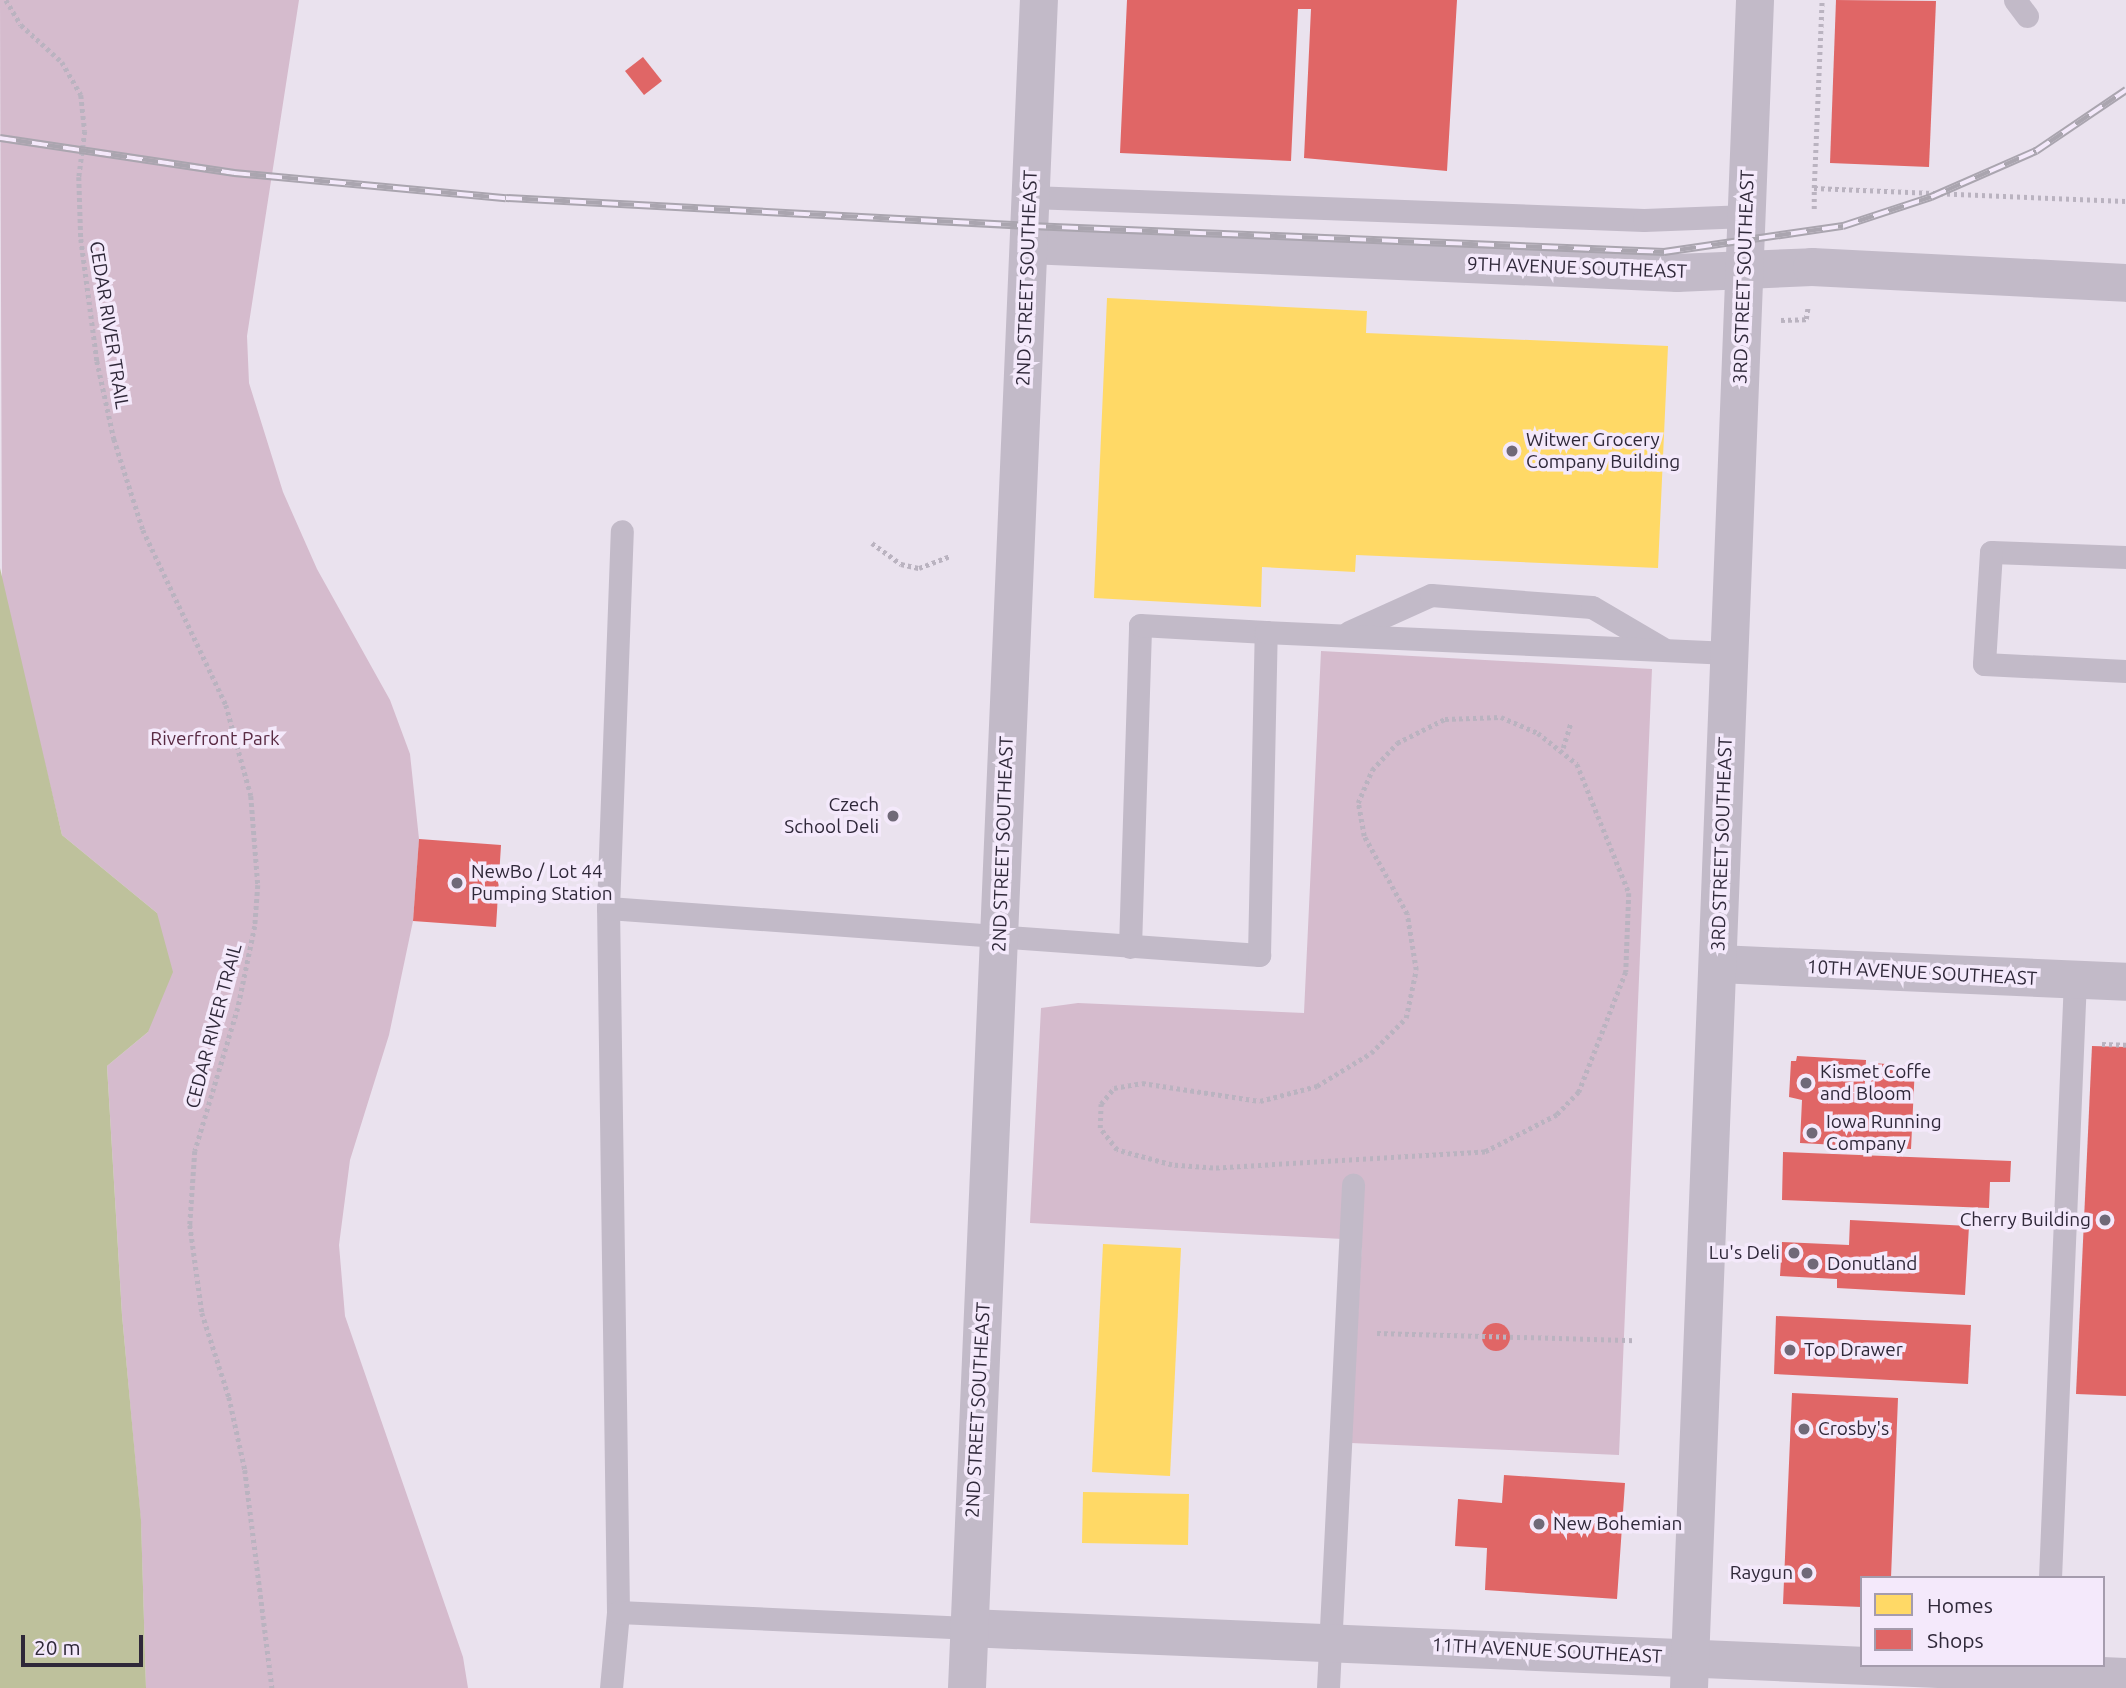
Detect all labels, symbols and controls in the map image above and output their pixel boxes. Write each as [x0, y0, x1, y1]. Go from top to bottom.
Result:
street label: 3RD STREET SOUTHEAST [1729, 169, 1759, 385]
street label: 2ND STREET SOUTHEAST [1012, 170, 1042, 386]
street label: CEDAR RIVER TRAIL [84, 239, 134, 411]
street label: 9TH AVENUE SOUTHEAST [1467, 253, 1687, 283]
place label: Witwer Grocery Company Building [1526, 429, 1680, 473]
marker: Witwer Grocery Company Building [1504, 443, 1520, 459]
park label: Riverfront Park [150, 728, 280, 750]
street label: 2ND STREET SOUTHEAST [988, 736, 1018, 952]
street label: 3RD STREET SOUTHEAST [1707, 736, 1737, 952]
place label: Czech School Deli [784, 794, 879, 838]
marker: Czech School Deli [885, 808, 901, 824]
place label: NewBo / Lot 44 Pumping Station [471, 861, 613, 905]
marker: NewBo / Lot 44 Pumping Station [449, 875, 465, 891]
street label: CEDAR RIVER TRAIL [181, 941, 247, 1111]
street label: 10TH AVENUE SOUTHEAST [1806, 956, 2038, 990]
place label: Kismet Coffe and Bloom [1820, 1061, 1931, 1105]
marker: Kismet Coffe and Bloom [1798, 1075, 1814, 1091]
place label: Iowa Running Company [1826, 1111, 1942, 1155]
marker: Iowa Running Company [1804, 1125, 1820, 1141]
place label: Cherry Building [1960, 1209, 2091, 1231]
marker: Cherry Building [2097, 1212, 2113, 1228]
place label: Lu's Deli [1709, 1242, 1780, 1264]
marker: Lu's Deli [1786, 1245, 1802, 1261]
place label: Donutland [1827, 1253, 1917, 1275]
marker: Donutland [1805, 1256, 1821, 1272]
street label: 2ND STREET SOUTHEAST [961, 1301, 995, 1519]
place label: Top Drawer [1804, 1339, 1903, 1361]
marker: Top Drawer [1782, 1342, 1798, 1358]
place label: Crosby's [1818, 1418, 1889, 1440]
marker: Crosby's [1796, 1421, 1812, 1437]
place label: New Bohemian [1553, 1513, 1682, 1535]
marker: New Bohemian [1531, 1516, 1547, 1532]
place label: Raygun [1730, 1562, 1793, 1584]
marker: Raygun [1799, 1565, 1815, 1581]
legend [1860, 1576, 2105, 1667]
text: Homes [1927, 1593, 1993, 1617]
scale bar [24, 1622, 147, 1666]
text: Shops [1927, 1628, 1984, 1652]
street label: 11TH AVENUE SOUTHEAST [1431, 1634, 1663, 1668]
text: 20 m [34, 1635, 81, 1659]

